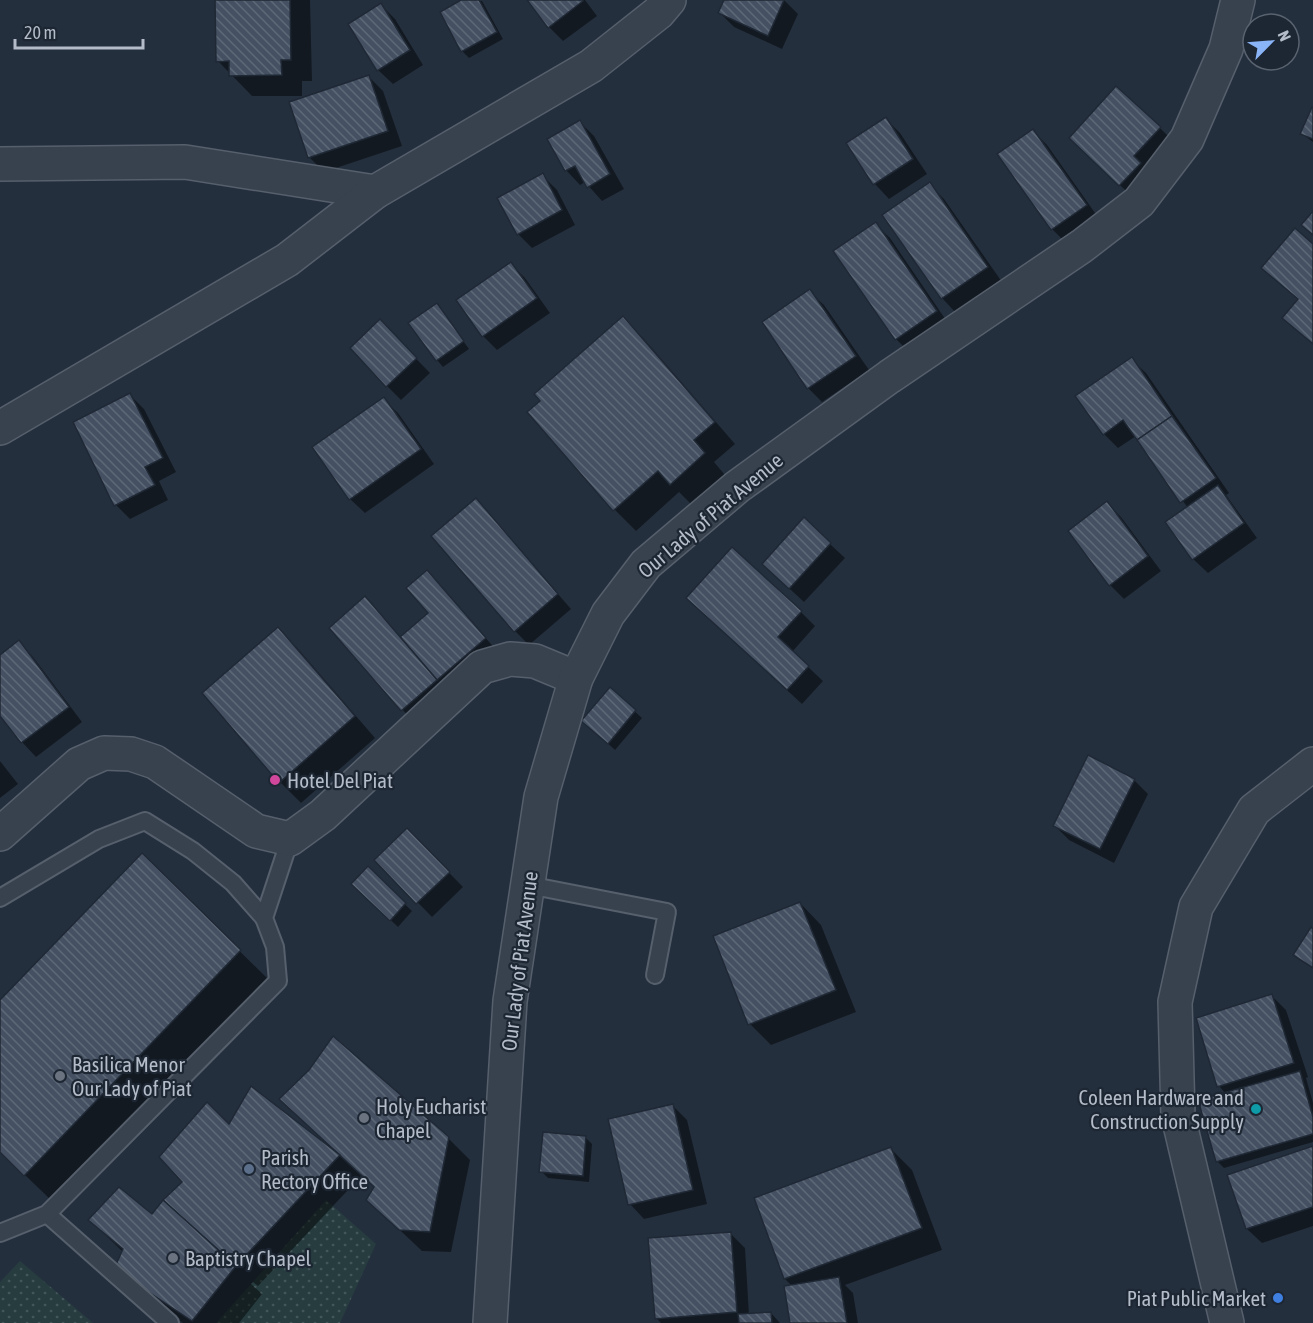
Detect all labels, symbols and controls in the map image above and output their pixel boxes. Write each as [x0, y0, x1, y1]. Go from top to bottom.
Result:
scale bar [15, 12, 142, 50]
north arrow [1241, 12, 1301, 72]
text: 20 m [24, 22, 56, 43]
text: N [1274, 28, 1295, 44]
street label: Our Lady of Piat Avenue [633, 448, 787, 582]
place label: Hotel Del Piat [287, 768, 393, 792]
marker: Hotel Del Piat [268, 773, 282, 787]
street label: Our Lady of Piat Avenue [496, 870, 542, 1052]
place label: Basilica Menor Our Lady of Piat [72, 1052, 192, 1100]
marker: Basilica Menor Our Lady of Piat [53, 1069, 67, 1083]
place label: Coleen Hardware and Construction Supply [1079, 1085, 1244, 1133]
place label: Holy Eucharist Chapel [376, 1094, 486, 1142]
marker: Coleen Hardware and Construction Supply [1249, 1102, 1263, 1116]
marker: Holy Eucharist Chapel [357, 1111, 371, 1125]
place label: Parish Rectory Office [261, 1145, 368, 1193]
marker: Parish Rectory Office [242, 1162, 256, 1176]
place label: Baptistry Chapel [185, 1246, 312, 1270]
marker: Baptistry Chapel [166, 1251, 180, 1265]
place label: Piat Public Market [1127, 1286, 1266, 1310]
marker: Piat Public Market [1271, 1291, 1285, 1305]

